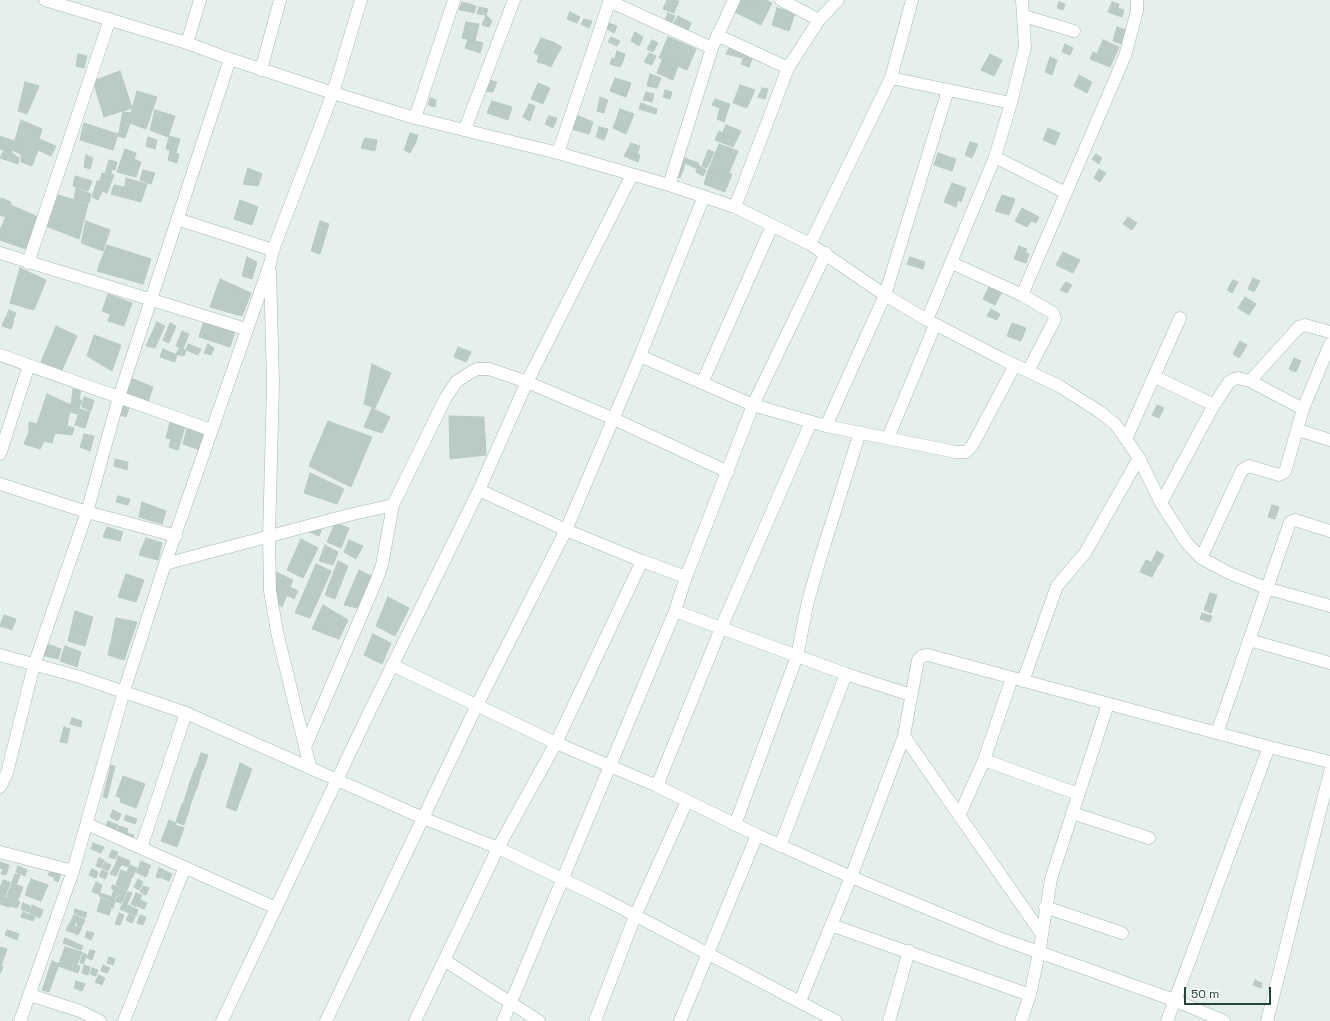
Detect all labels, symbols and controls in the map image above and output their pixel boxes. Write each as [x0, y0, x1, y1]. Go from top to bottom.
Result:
scale bar [1186, 979, 1273, 1005]
text: 50 m [1191, 986, 1219, 1002]

